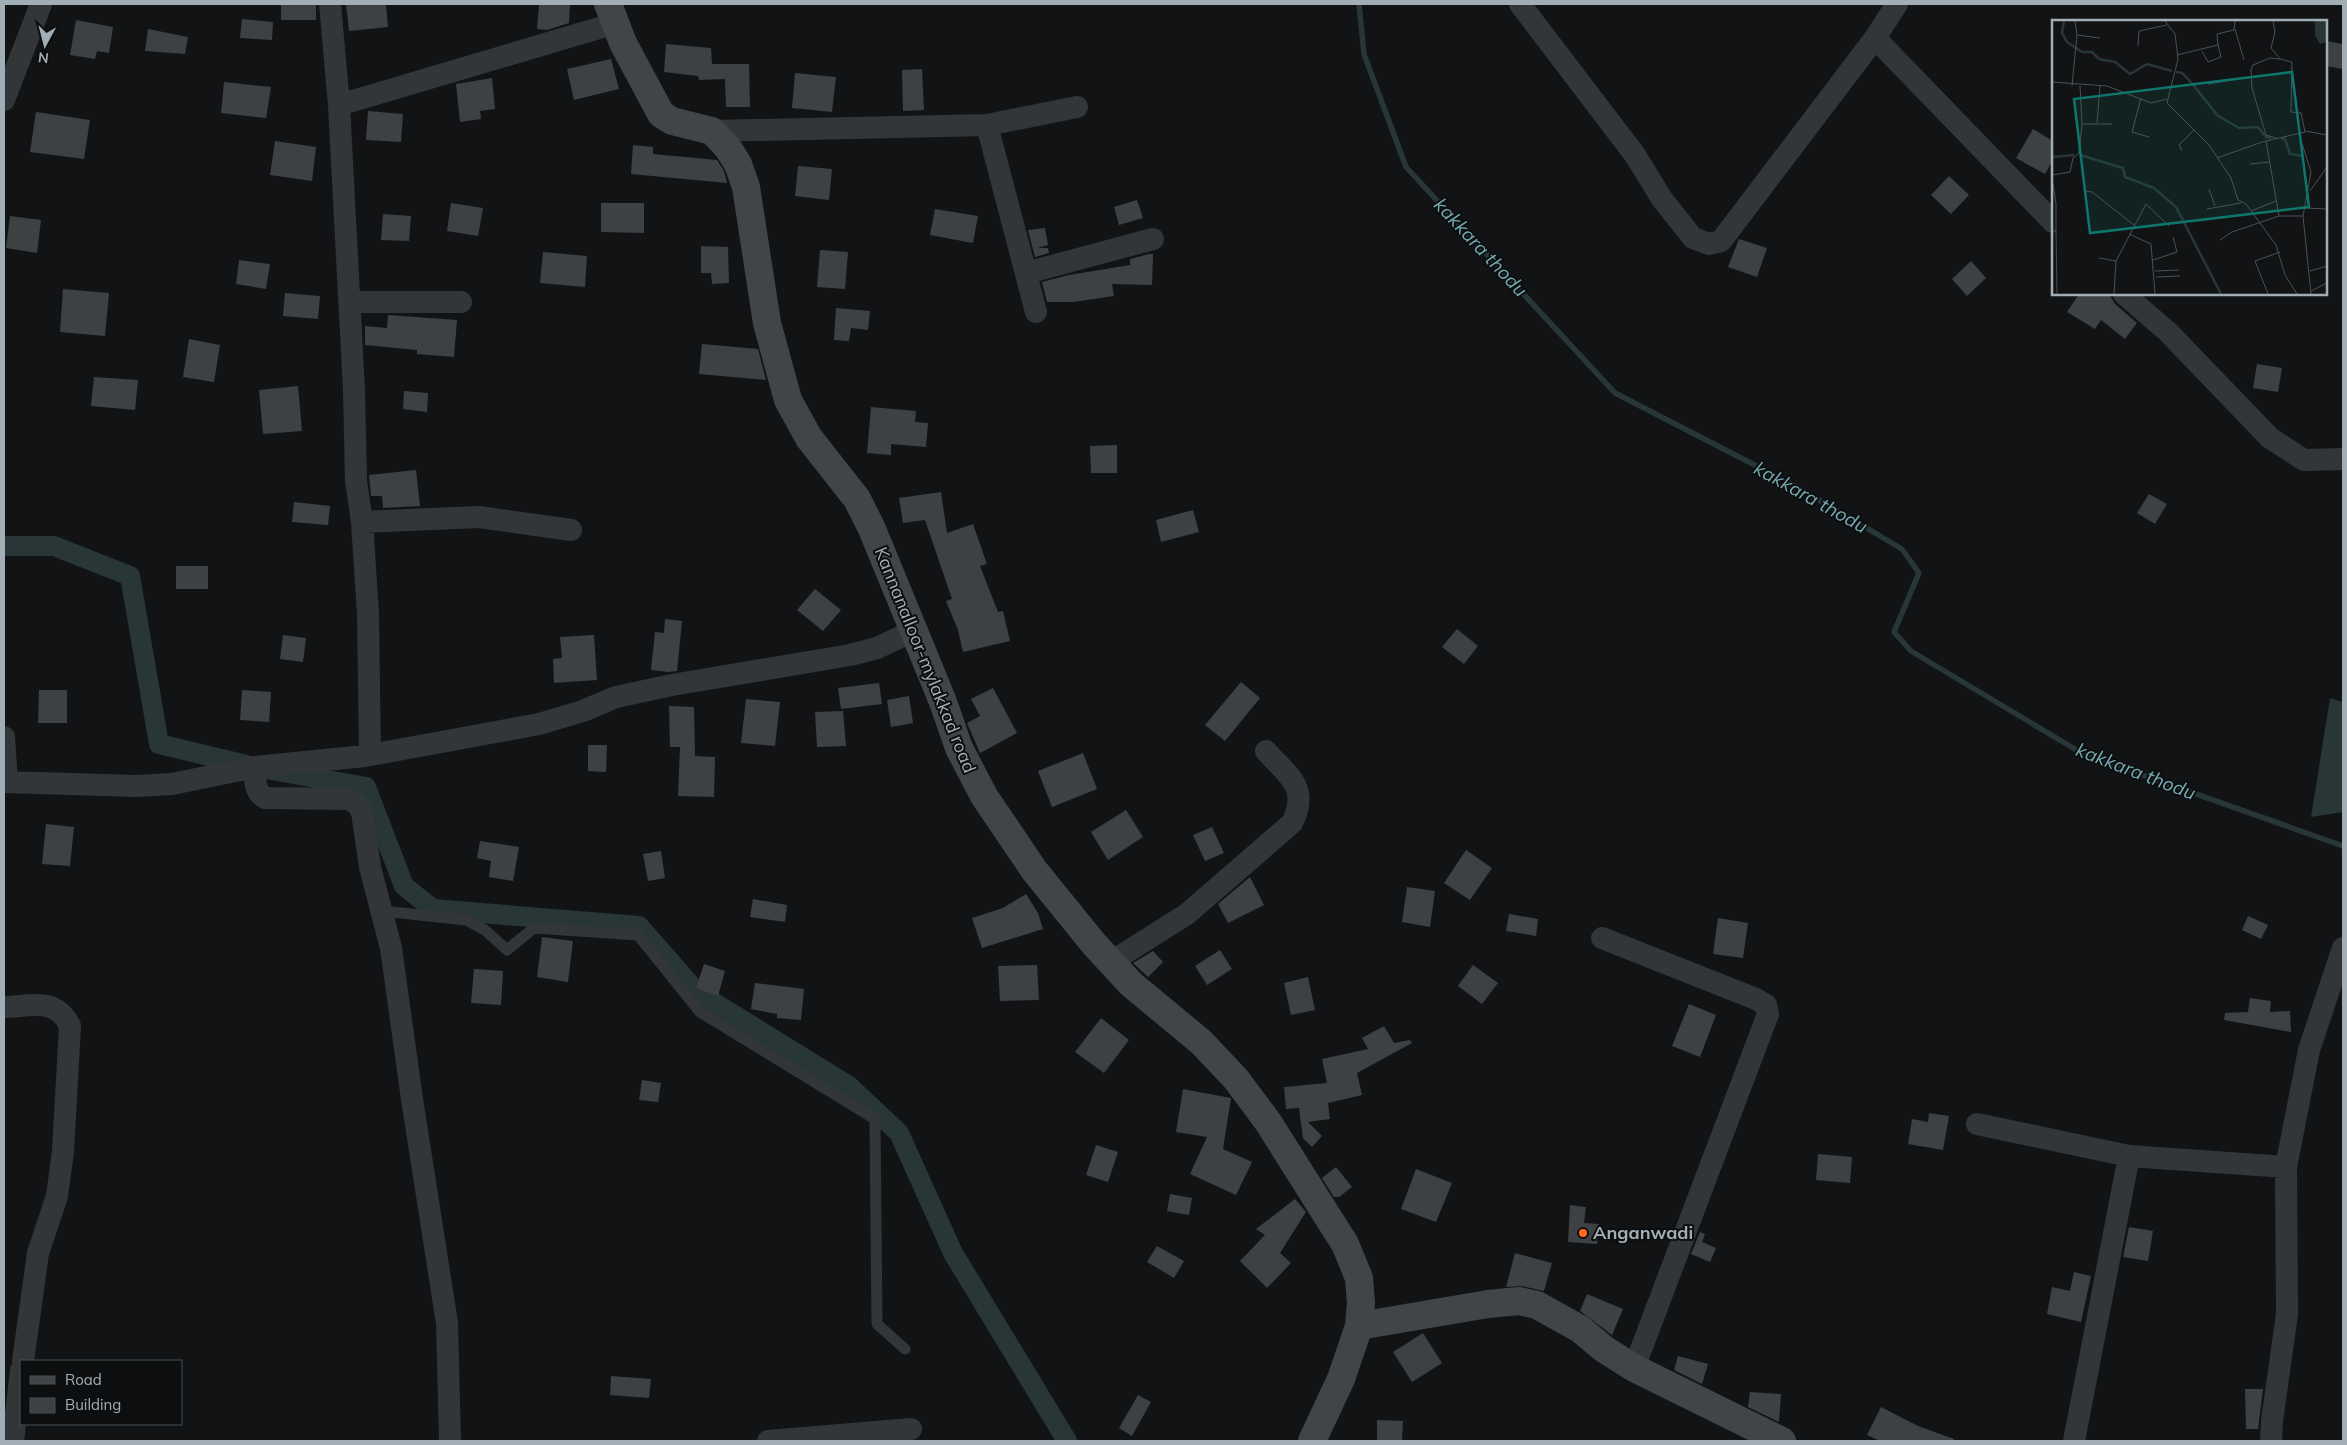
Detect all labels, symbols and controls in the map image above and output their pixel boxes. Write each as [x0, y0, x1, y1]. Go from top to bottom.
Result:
north arrow [20, 20, 70, 70]
inset map [2052, 20, 2327, 295]
text: N [37, 48, 50, 67]
water label: kakkara thodu [1429, 193, 1533, 301]
water label: kakkara thodu [1750, 456, 1872, 538]
street label: Kannanalloor-mylakkad road [870, 543, 981, 776]
water label: kakkara thodu [2073, 737, 2199, 805]
place label: Anganwadi [1593, 1221, 1693, 1244]
marker: Anganwadi [1577, 1227, 1589, 1239]
legend [20, 1360, 182, 1425]
text: Road [65, 1370, 102, 1389]
text: Building [65, 1395, 121, 1414]

